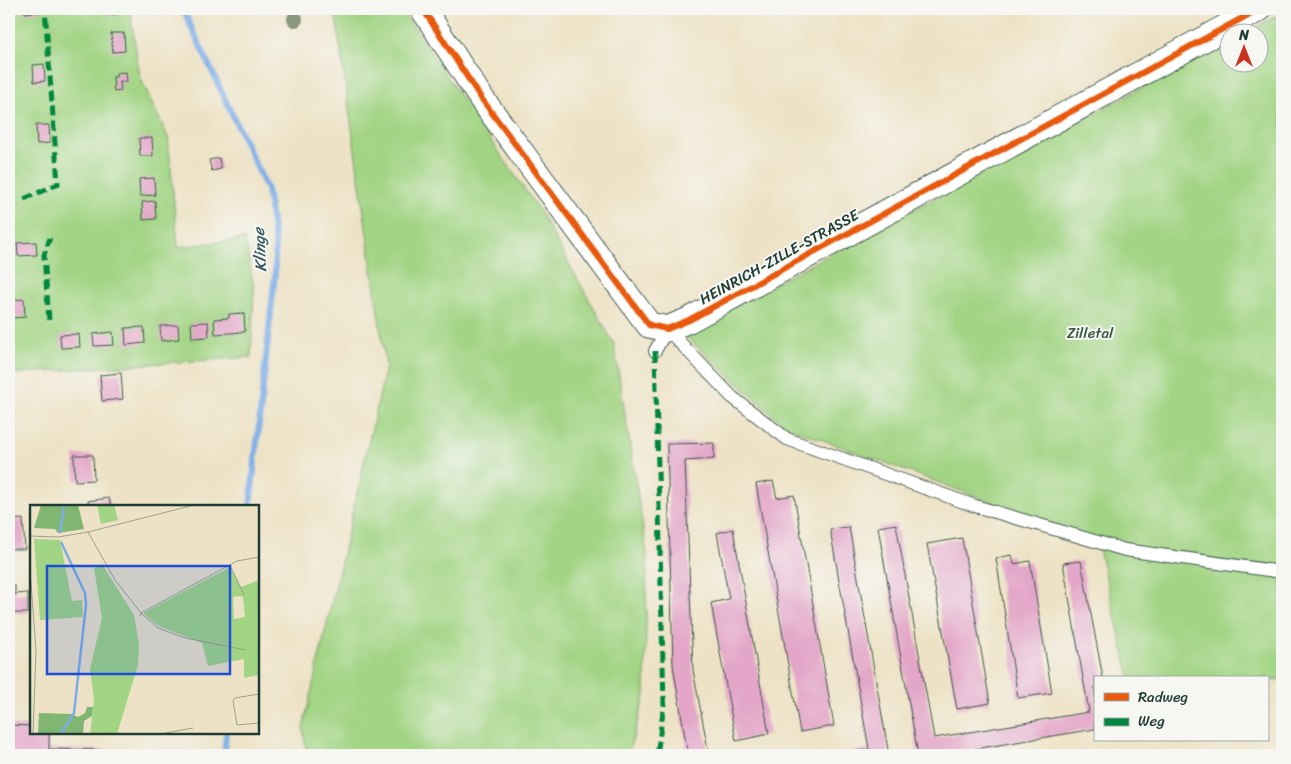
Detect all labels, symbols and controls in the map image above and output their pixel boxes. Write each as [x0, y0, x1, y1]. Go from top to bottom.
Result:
north arrow [1218, 22, 1268, 72]
text: N [1238, 23, 1249, 48]
street label: HEINRICH-ZILLE-STRASSE [694, 201, 865, 312]
water label: Klinge [244, 226, 275, 273]
park label: Zilletal [1067, 320, 1114, 346]
inset map [30, 505, 259, 734]
legend [1094, 676, 1268, 742]
text: Radweg [1138, 684, 1188, 710]
text: Weg [1138, 708, 1165, 734]

